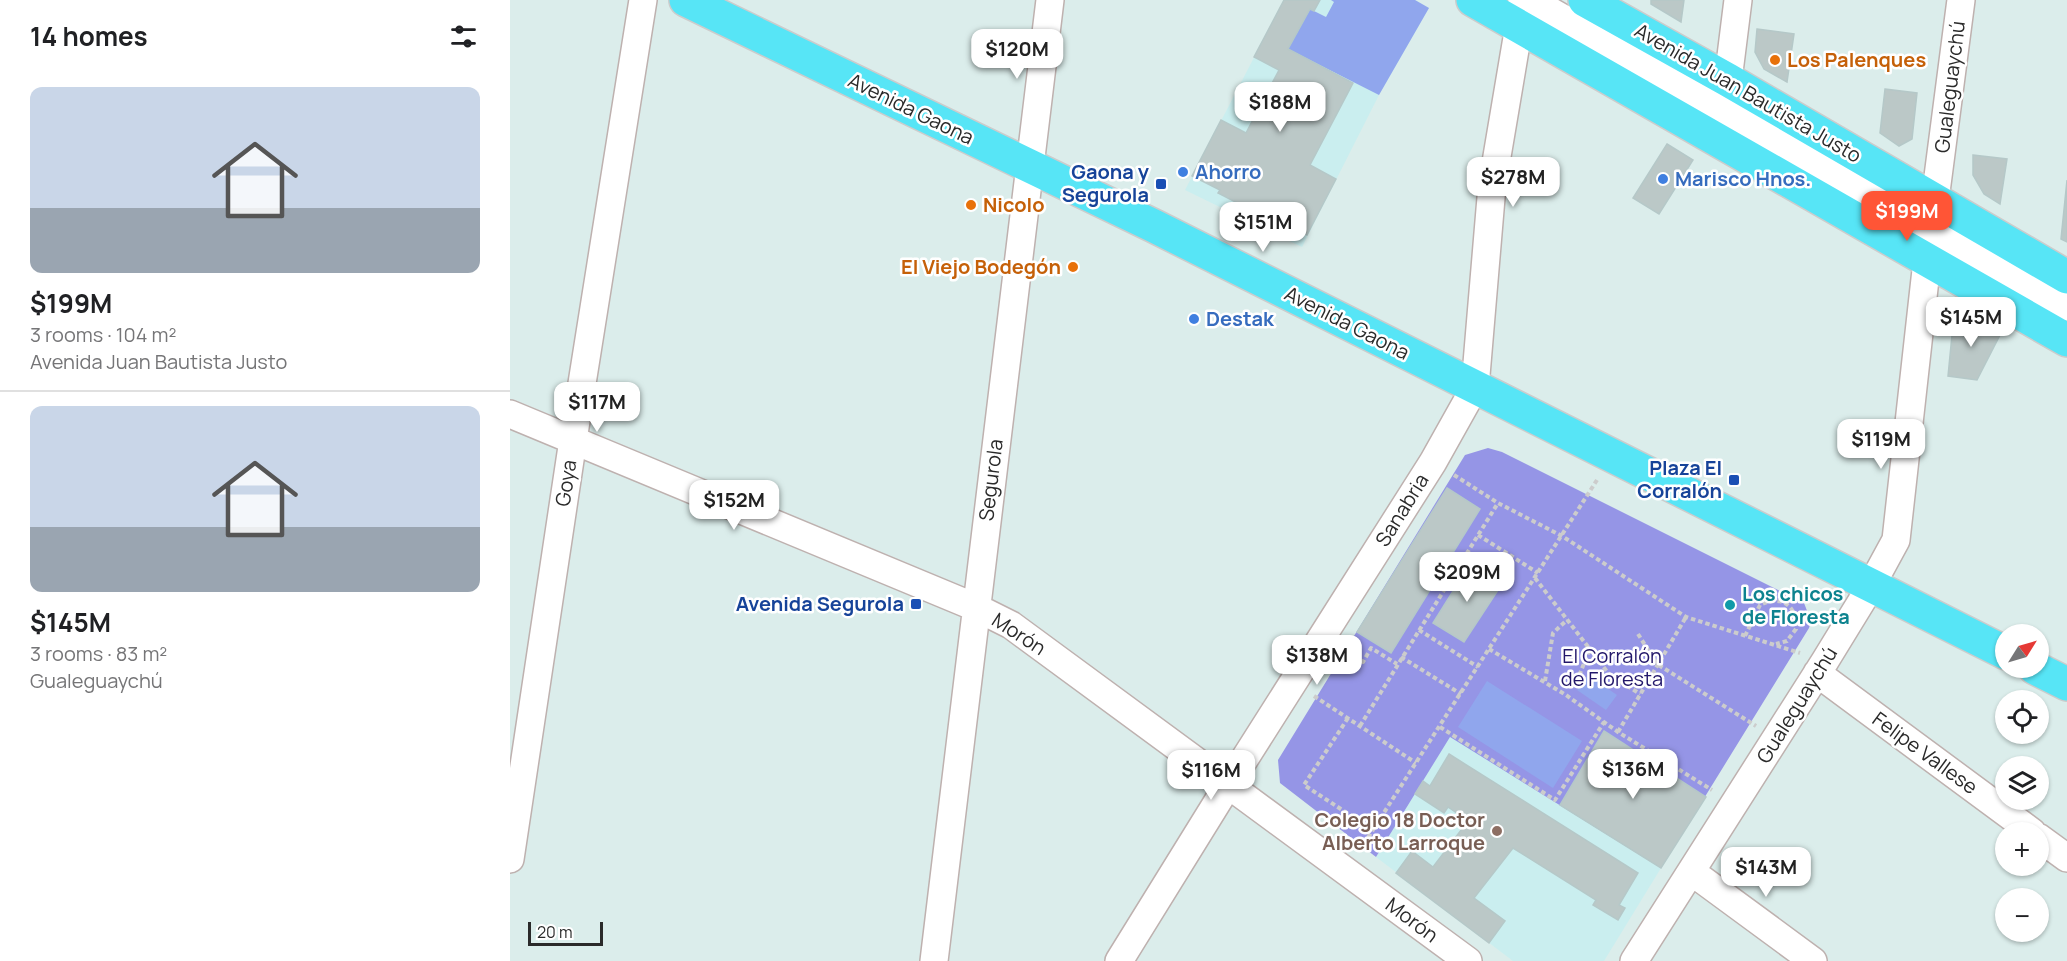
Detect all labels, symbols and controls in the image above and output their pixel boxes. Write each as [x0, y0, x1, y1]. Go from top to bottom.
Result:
street label: Avenida Juan Bautista Justo [1630, 17, 1867, 169]
text: 14 homes [30, 18, 148, 54]
street label: Gualeguaychú [1928, 19, 1971, 154]
icon: filters [447, 20, 480, 53]
pin: $120M [975, 29, 1059, 80]
text: $120M [985, 35, 1049, 62]
place label: Los Palenques [1787, 46, 1926, 73]
marker: Los Palenques [1768, 53, 1782, 67]
street label: Avenida Gaona [844, 66, 979, 151]
pin: $188M [1238, 82, 1322, 133]
text: $188M [1249, 88, 1311, 115]
icon: home [201, 126, 309, 234]
pin: $278M [1471, 157, 1555, 208]
place label: Gaona y Segurola [1062, 158, 1150, 208]
place label: Ahorro [1195, 158, 1261, 185]
text: $278M [1481, 163, 1545, 190]
marker: Ahorro [1176, 165, 1190, 179]
place label: Marisco Hnos. [1675, 165, 1811, 192]
marker: Marisco Hnos. [1656, 172, 1670, 186]
marker: Gaona y Segurola [1154, 177, 1168, 191]
place label: Nicolo [983, 191, 1045, 218]
pin: $199M [1865, 191, 1949, 242]
text: $199M [1875, 197, 1939, 224]
marker: Nicolo [964, 198, 978, 212]
pin: $151M [1221, 202, 1305, 253]
text: $151M [1234, 208, 1292, 235]
place label: El Viejo Bodegón [901, 253, 1061, 280]
marker: El Viejo Bodegón [1066, 260, 1080, 274]
street label: Avenida Gaona [1280, 280, 1414, 366]
text: $199M [30, 285, 112, 321]
pin: $145M [1929, 297, 2013, 348]
text: $145M [1940, 303, 2002, 330]
place label: Destak [1206, 305, 1275, 332]
marker: Destak [1187, 312, 1201, 326]
text: 3 rooms · 104 m² [30, 321, 176, 348]
text: Avenida Juan Bautista Justo [30, 348, 287, 375]
pin: $117M [555, 382, 639, 433]
text: $117M [568, 388, 626, 415]
pin: $119M [1839, 419, 1923, 470]
text: $119M [1851, 425, 1911, 452]
street label: Segurola [972, 437, 1009, 522]
icon: home [201, 445, 309, 553]
place label: Plaza El Corralón [1637, 454, 1722, 504]
street label: Goya [549, 458, 583, 508]
street label: Sanabria [1369, 468, 1435, 551]
marker: Plaza El Corralón [1727, 473, 1741, 487]
pin: $152M [692, 480, 776, 531]
text: $152M [703, 486, 765, 513]
pin: $209M [1425, 552, 1509, 603]
text: $209M [1433, 558, 1501, 585]
place label: Los chicos de Floresta [1742, 580, 1850, 630]
place label: Avenida Segurola [736, 590, 904, 617]
marker: Avenida Segurola [909, 597, 923, 611]
marker: Los chicos de Floresta [1723, 598, 1737, 612]
text: $145M [30, 604, 111, 640]
street label: Morón [987, 606, 1052, 661]
north arrow [1995, 624, 2049, 678]
map controls [1995, 624, 2049, 942]
pin: $138M [1275, 635, 1359, 686]
text: 3 rooms · 83 m² [30, 640, 167, 667]
text: $138M [1286, 641, 1348, 668]
street label: Gualeguaychú [1750, 641, 1843, 768]
park label: El Corralón de Floresta [1561, 642, 1663, 692]
text: Gualeguaychú [30, 667, 163, 694]
button: locate [1995, 690, 2049, 744]
street label: Felipe Vallese [1867, 705, 1983, 800]
pin: $136M [1591, 749, 1675, 800]
pin: $116M [1169, 750, 1253, 801]
text: $136M [1602, 755, 1664, 782]
text: $116M [1181, 756, 1241, 783]
button: layers [1995, 756, 2049, 810]
place label: Colegio 18 Doctor Alberto Larroque [1315, 806, 1485, 856]
button: + [1995, 822, 2049, 876]
marker: Colegio 18 Doctor Alberto Larroque [1490, 824, 1504, 838]
pin: $143M [1724, 847, 1808, 898]
text: $143M [1735, 853, 1797, 880]
button: − [1995, 888, 2049, 942]
street label: Morón [1380, 891, 1444, 948]
scale bar [528, 919, 603, 946]
text: 20 m [537, 921, 573, 943]

